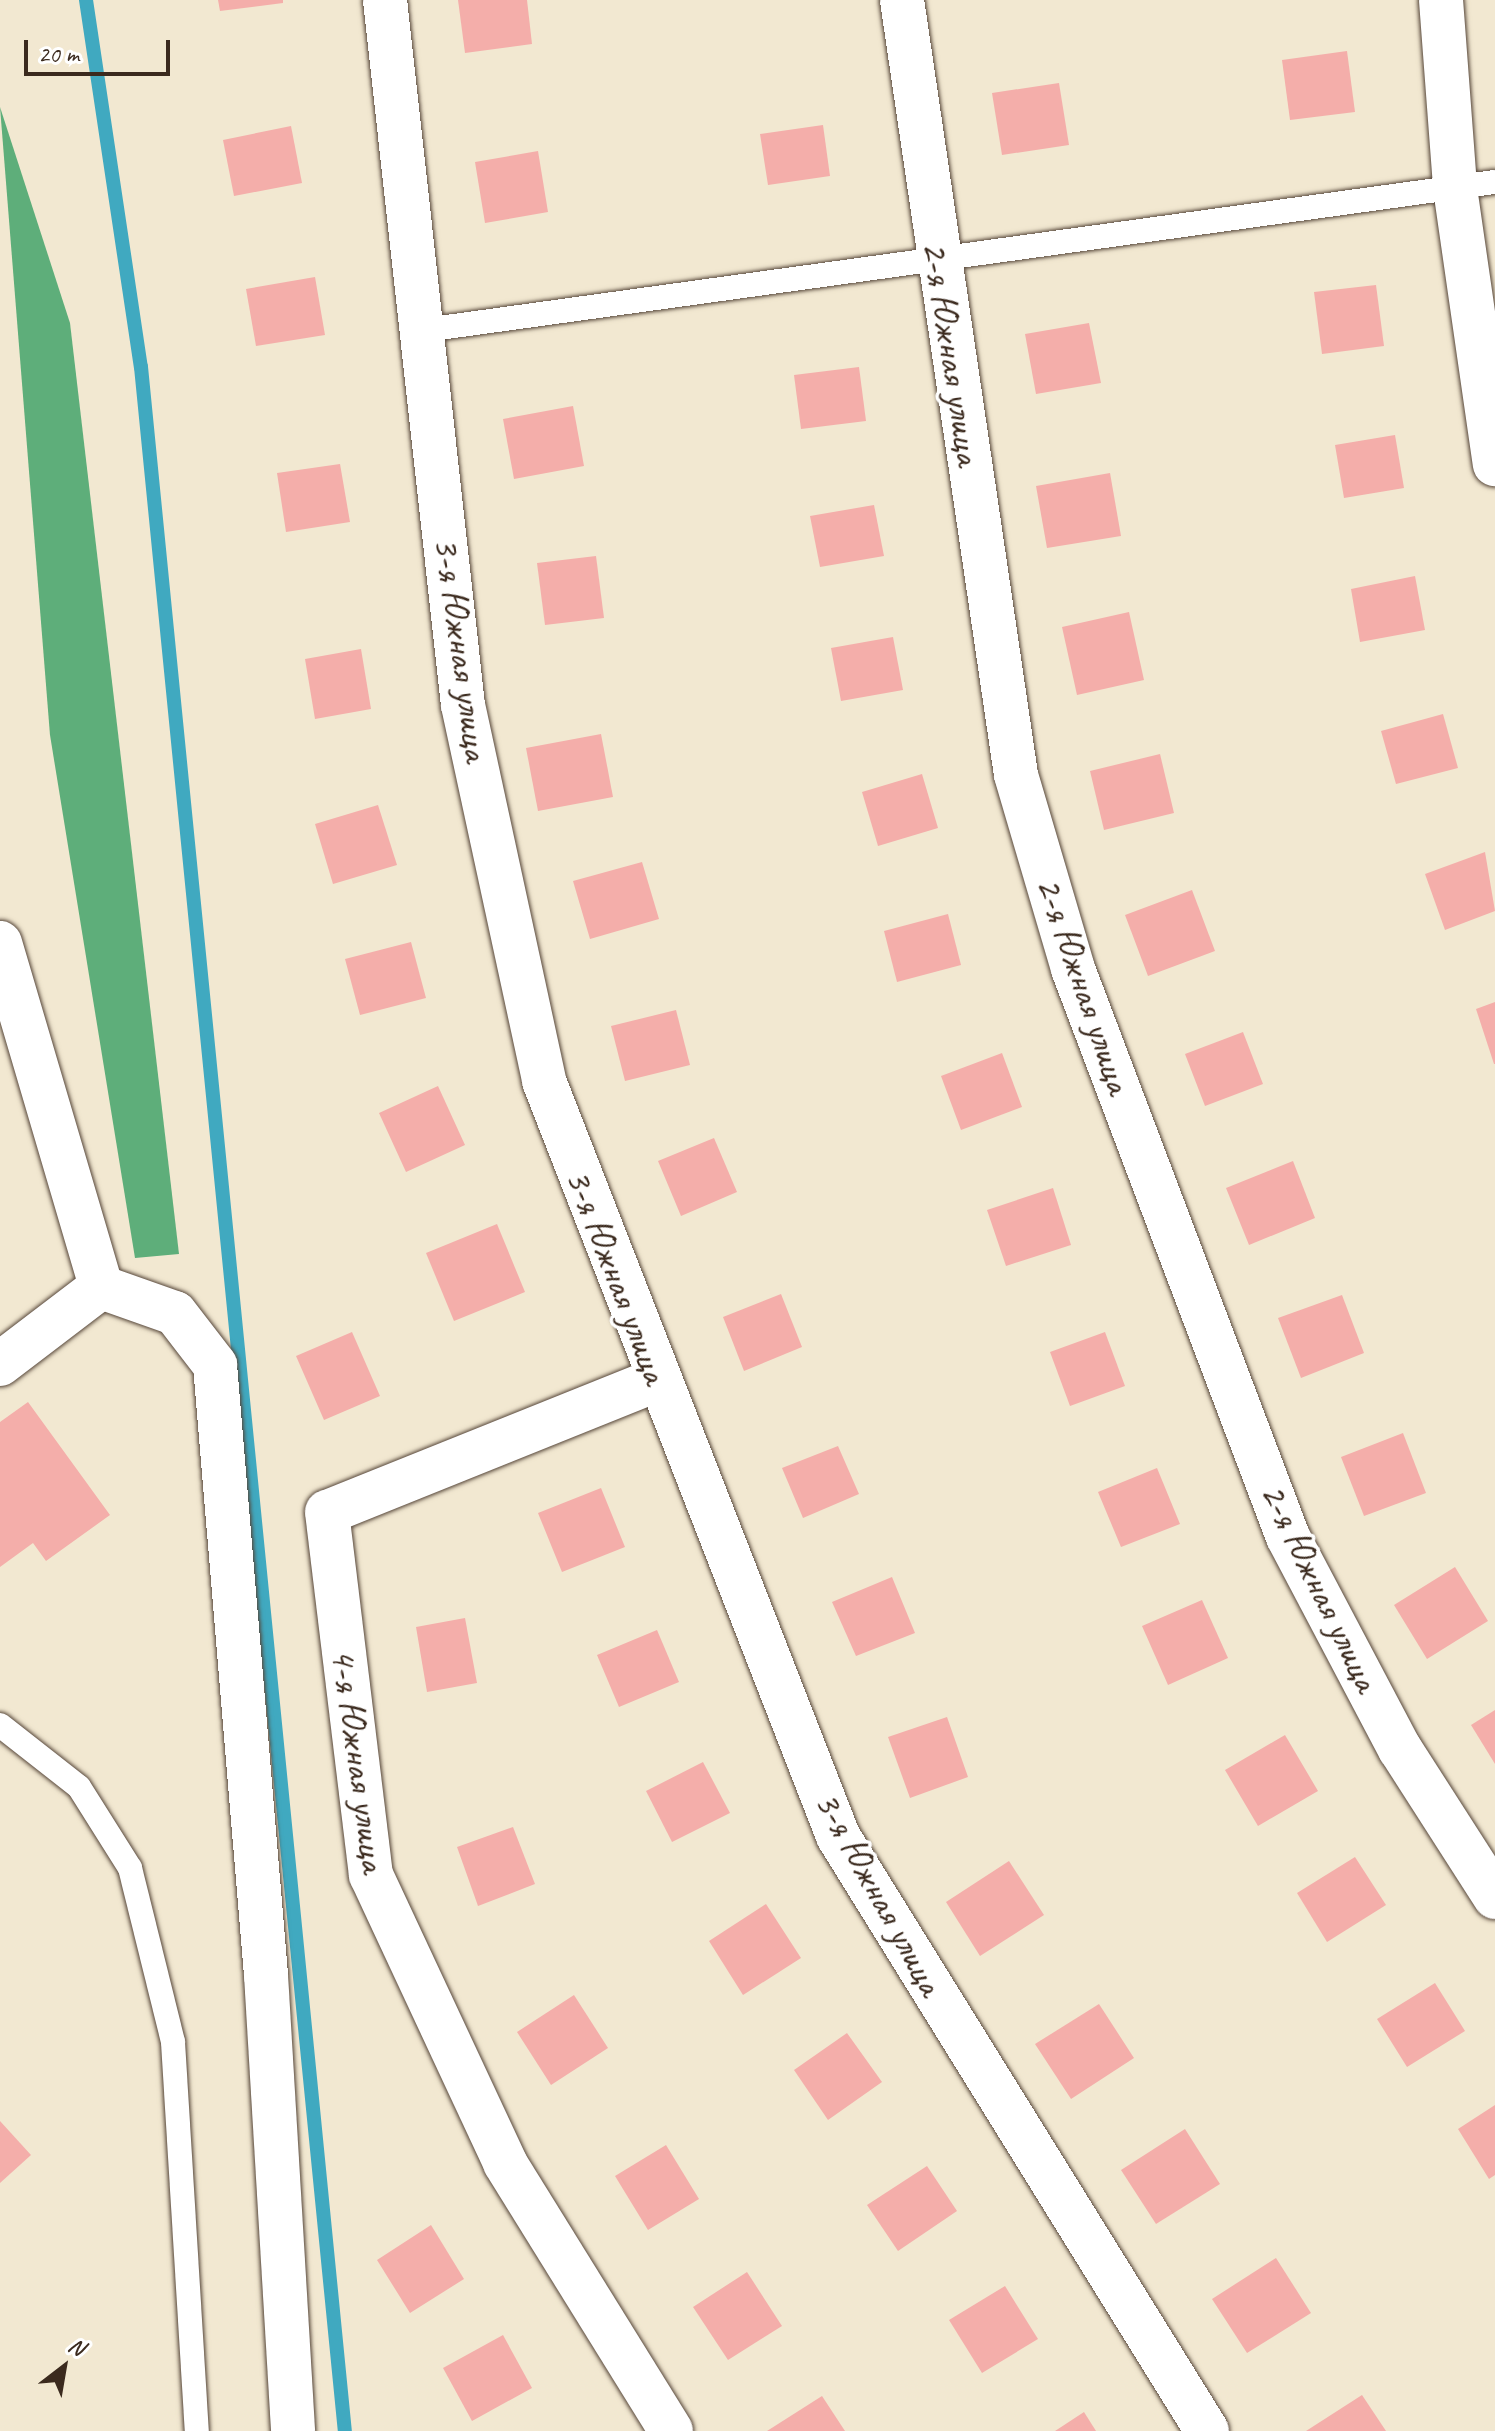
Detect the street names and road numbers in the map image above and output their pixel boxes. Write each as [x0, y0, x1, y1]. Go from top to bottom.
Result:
street label: 2-я Южная улица [912, 238, 992, 468]
street label: 3-я Южная улица [424, 534, 500, 764]
street label: 2-я Южная улица [1026, 871, 1142, 1099]
street label: 3-я Южная улица [555, 1162, 679, 1390]
street label: 2-я Южная улица [1250, 1475, 1390, 1699]
street label: 4-я Южная улица [321, 1645, 397, 1875]
street label: 3-я Южная улица [804, 1783, 954, 2003]

